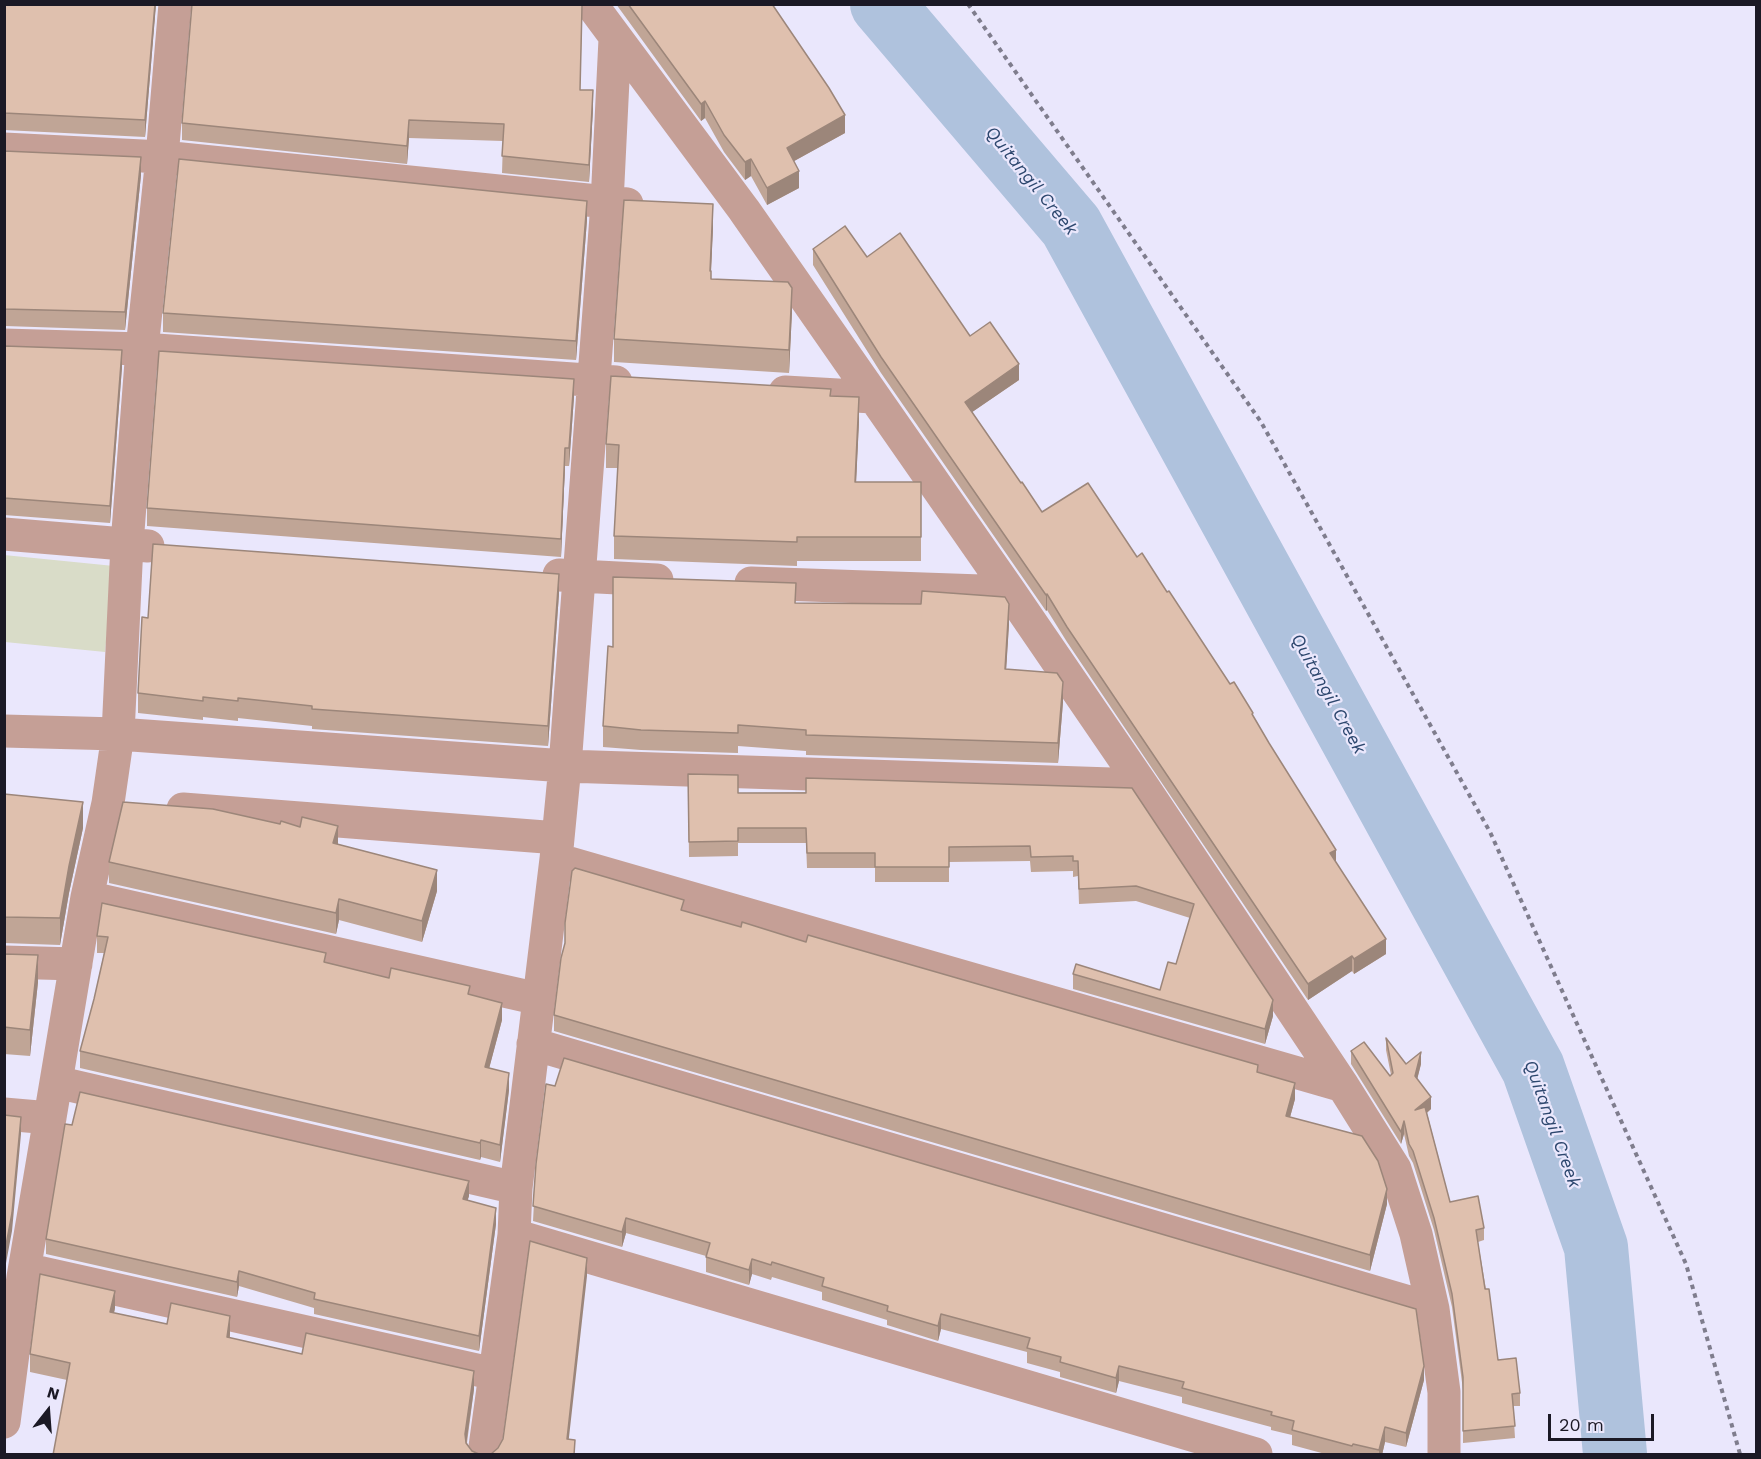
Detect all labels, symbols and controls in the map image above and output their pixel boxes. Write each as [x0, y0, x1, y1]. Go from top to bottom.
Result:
water label: Quitangil Creek [980, 122, 1082, 240]
water label: Quitangil Creek [1286, 630, 1370, 758]
water label: Quitangil Creek [1519, 1057, 1585, 1191]
north arrow [18, 1381, 78, 1441]
text: N [45, 1382, 62, 1404]
scale bar [1551, 1402, 1658, 1440]
text: 20 m [1559, 1414, 1604, 1435]

